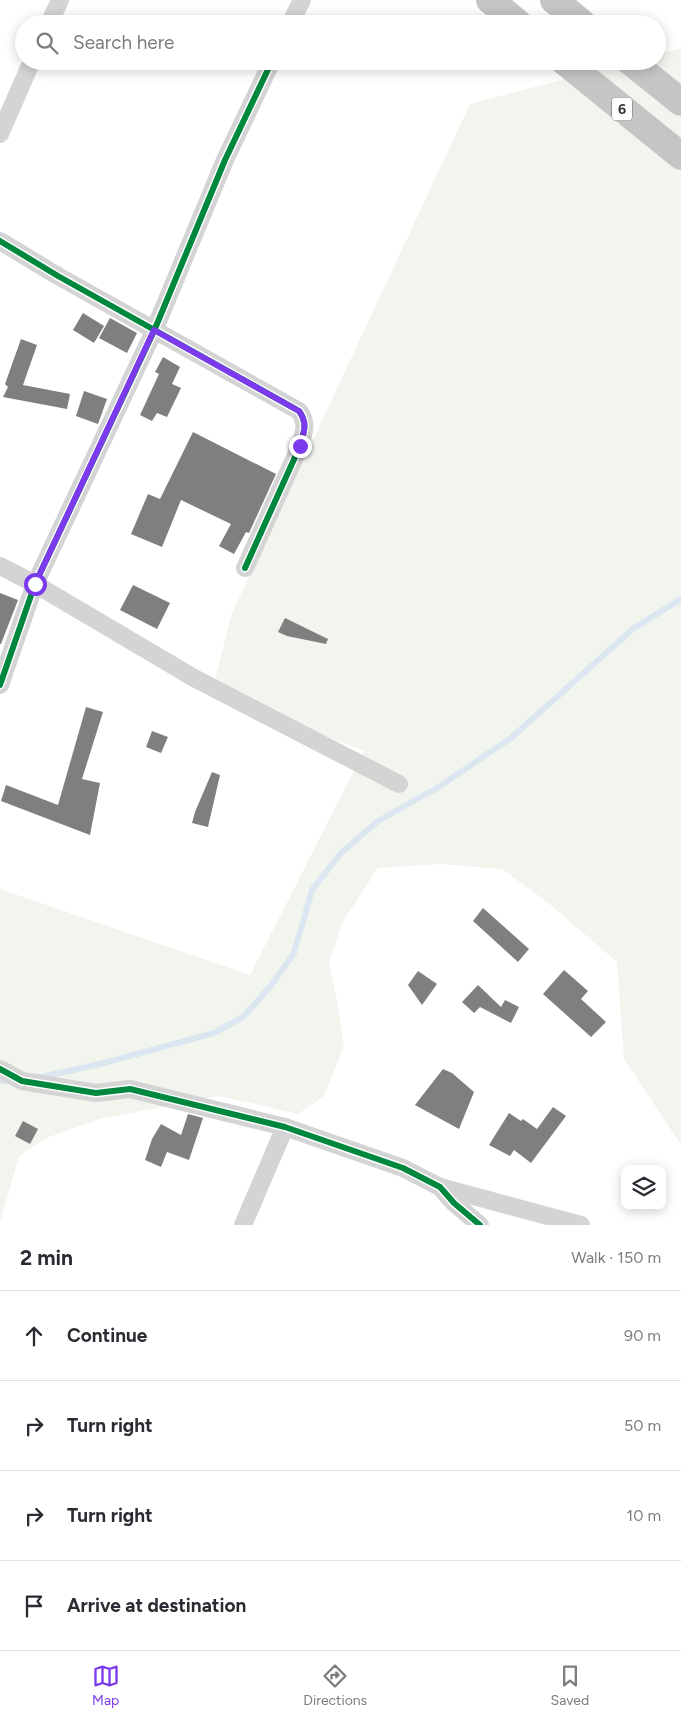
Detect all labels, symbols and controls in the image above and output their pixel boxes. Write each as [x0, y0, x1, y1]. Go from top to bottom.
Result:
search box [15, 15, 666, 70]
icon: search [33, 29, 61, 57]
text: Search here [73, 31, 175, 54]
road number: 6 [612, 98, 632, 120]
route end [289, 435, 312, 458]
route start [24, 573, 47, 596]
map controls [621, 1165, 666, 1210]
button: layers [621, 1165, 666, 1210]
text: 2 min [20, 1245, 73, 1270]
text: Walk · 150 m [571, 1248, 661, 1267]
icon: ahead [20, 1322, 48, 1350]
text: Continue [67, 1324, 147, 1347]
text: 90 m [624, 1326, 661, 1345]
icon: right [20, 1412, 48, 1440]
text: Turn right [67, 1414, 153, 1437]
text: 50 m [624, 1416, 661, 1435]
icon: right [20, 1502, 48, 1530]
text: Turn right [67, 1504, 153, 1527]
text: 10 m [627, 1506, 661, 1525]
icon: arrive [20, 1592, 48, 1620]
text: Arrive at destination [67, 1594, 246, 1617]
tab: Map [92, 1662, 120, 1709]
tab: Directions [303, 1662, 367, 1709]
tab: Saved [551, 1662, 589, 1709]

